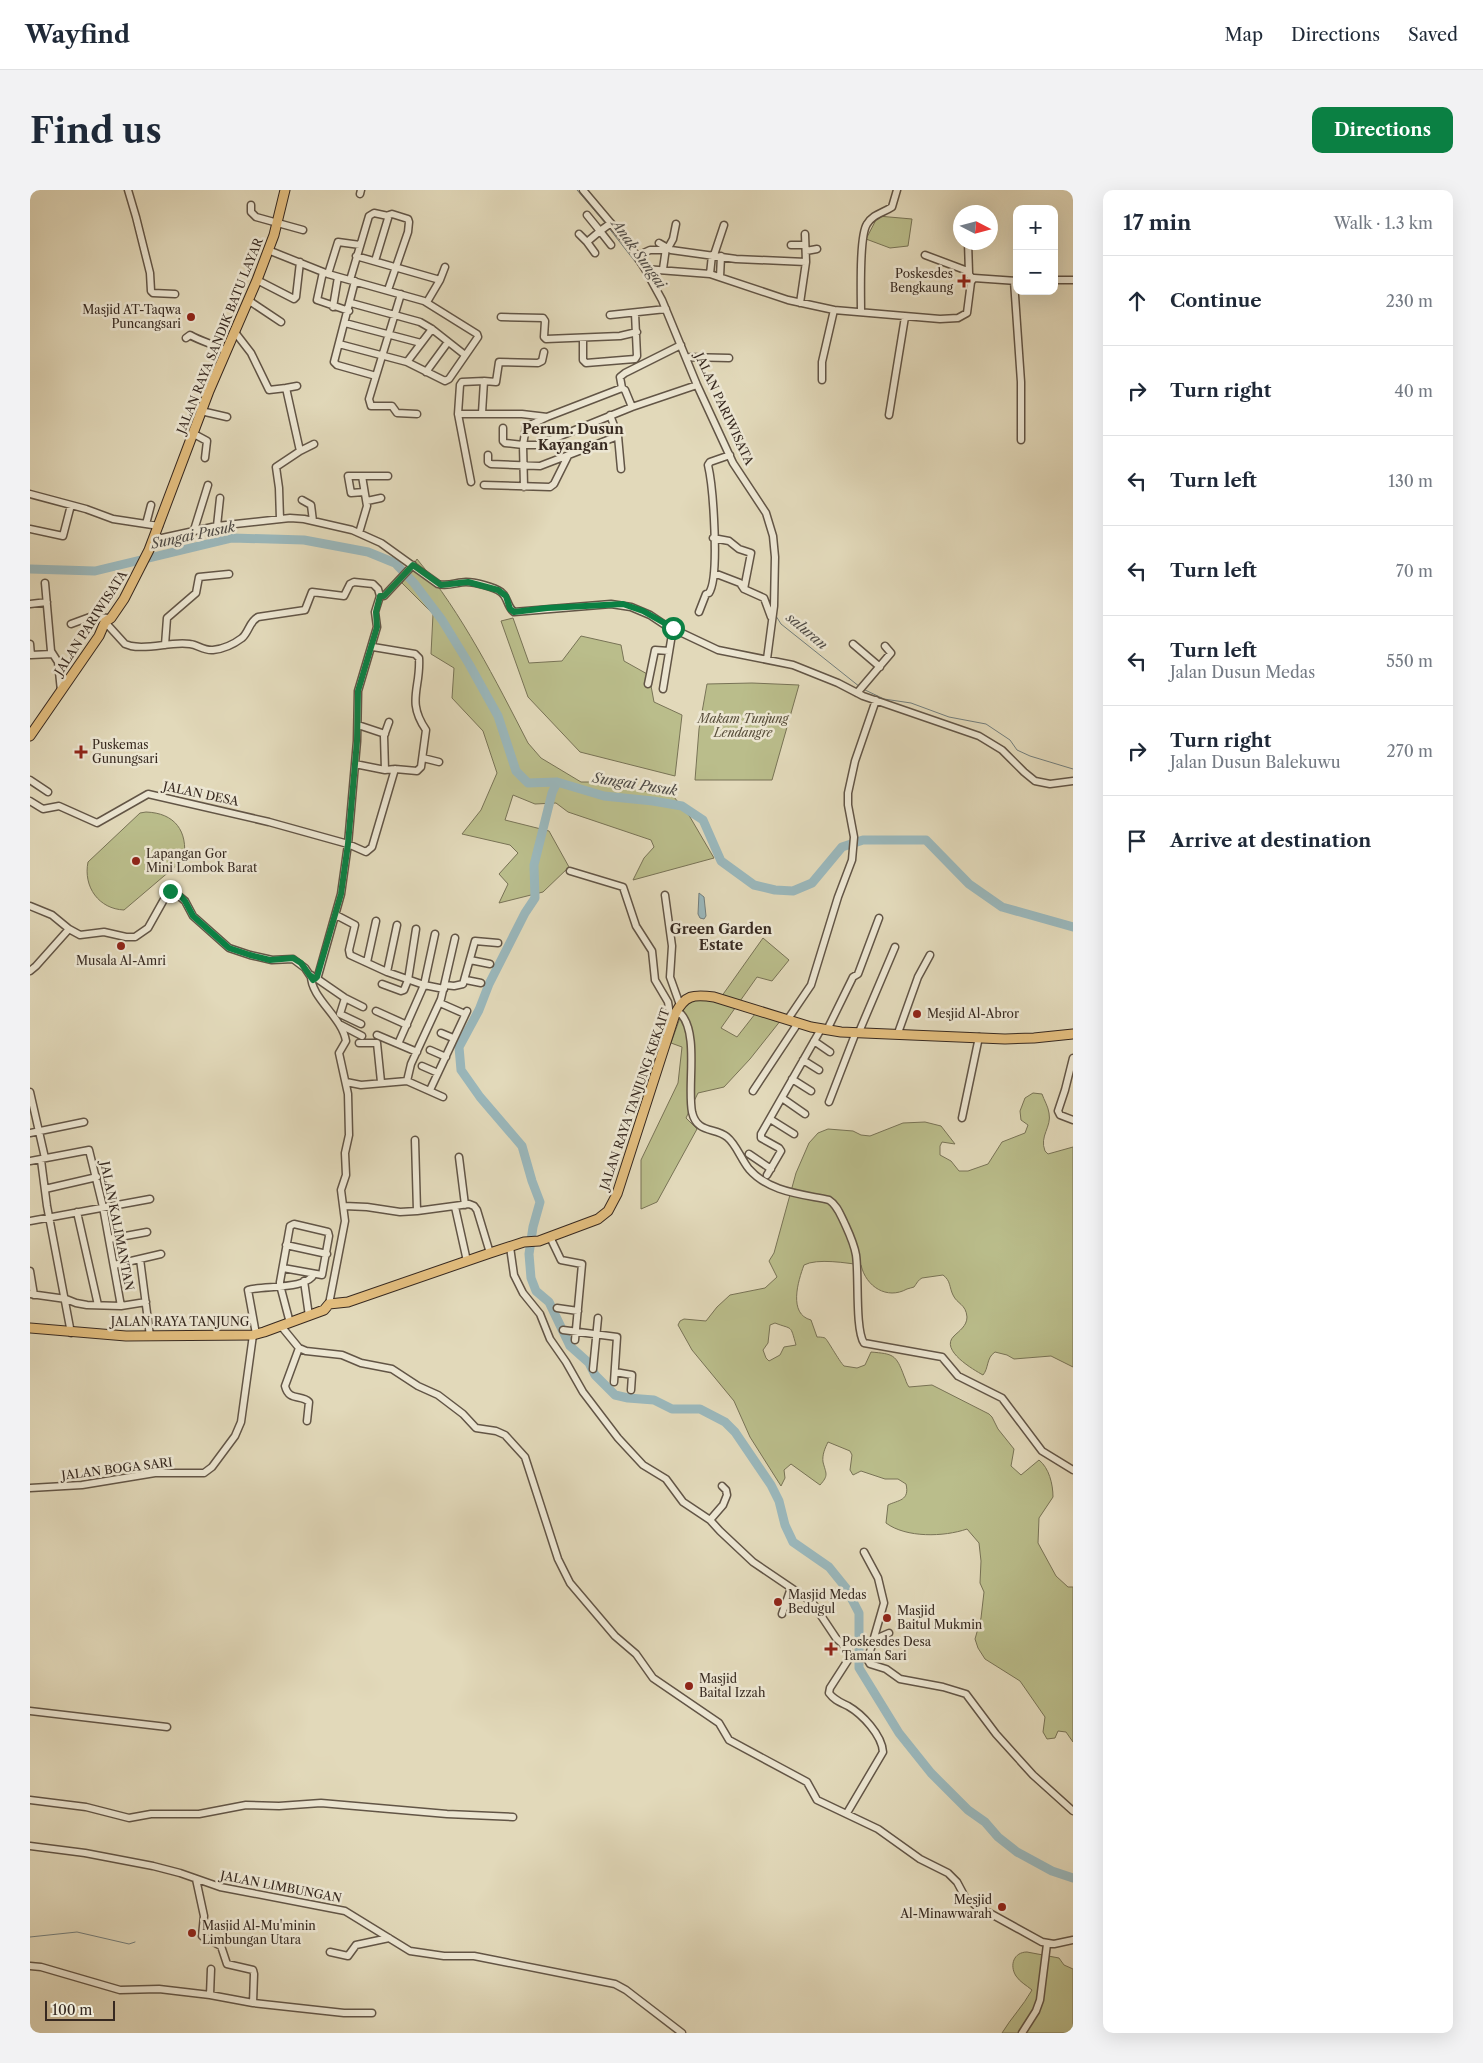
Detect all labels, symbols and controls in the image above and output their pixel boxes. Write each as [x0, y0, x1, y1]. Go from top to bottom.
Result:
text: Wayfind [25, 20, 130, 49]
text: Map [1224, 24, 1263, 46]
text: Directions [1291, 24, 1380, 46]
text: Saved [1408, 24, 1458, 46]
button: Directions [1312, 107, 1453, 153]
text: Find us [30, 109, 162, 152]
north arrow [953, 205, 998, 250]
map controls [1013, 205, 1058, 295]
button: + [1013, 205, 1058, 250]
text: 17 min [1123, 210, 1191, 235]
text: Walk · 1.3 km [1334, 213, 1433, 233]
water label: Anak Sungai [607, 214, 671, 293]
street label: JALAN RAYA SANDIK BATU LAYAR [173, 235, 266, 438]
button: − [1013, 250, 1058, 295]
place label: Poskesdes Bengkaung [890, 266, 954, 295]
marker: Poskesdes Bengkaung [957, 274, 971, 288]
icon: ahead [1123, 287, 1151, 315]
text: Continue [1170, 289, 1262, 312]
text: 230 m [1386, 291, 1433, 311]
place label: Masjid AT-Taqwa Puncangsari [82, 302, 182, 331]
marker: Masjid AT-Taqwa Puncangsari [185, 311, 197, 323]
street label: JALAN PARIWISATA [691, 348, 758, 468]
icon: right [1123, 377, 1151, 405]
text: Turn right [1170, 379, 1271, 402]
text: 40 m [1394, 381, 1433, 401]
district label: Perum. Dusun Kayangan [522, 420, 624, 454]
icon: left [1123, 467, 1151, 495]
text: Turn left [1170, 469, 1257, 492]
text: 130 m [1388, 471, 1433, 491]
water label: Sungai Pusuk [148, 517, 237, 553]
icon: left [1123, 557, 1151, 585]
text: Turn left [1170, 559, 1257, 582]
text: 70 m [1396, 561, 1433, 581]
street label: JALAN PARIWISATA [50, 567, 131, 680]
water label: saluran [782, 608, 831, 653]
route start [662, 617, 685, 640]
text: Turn left [1170, 639, 1257, 662]
icon: left [1123, 647, 1151, 675]
text: 550 m [1386, 651, 1433, 671]
text: Jalan Dusun Medas [1170, 662, 1315, 682]
park label: Makam Tunjung Lendangre [696, 711, 790, 740]
text: Turn right [1170, 729, 1271, 752]
place label: Puskemas Gunungsari [92, 737, 158, 766]
icon: right [1123, 737, 1151, 765]
text: 270 m [1387, 741, 1433, 761]
marker: Puskemas Gunungsari [74, 745, 88, 759]
text: Jalan Dusun Balekuwu [1170, 752, 1341, 772]
water label: Sungai Pusuk [590, 768, 679, 800]
street label: JALAN DESA [160, 778, 241, 809]
icon: arrive [1123, 827, 1151, 855]
text: Arrive at destination [1170, 829, 1371, 852]
place label: Lapangan Gor Mini Lombok Barat [146, 846, 258, 875]
marker: Lapangan Gor Mini Lombok Barat [130, 855, 142, 867]
route end [159, 880, 182, 903]
district label: Green Garden Estate [670, 920, 773, 954]
marker: Musala Al-Amri [115, 940, 127, 952]
place label: Musala Al-Amri [76, 953, 166, 968]
street label: JALAN RAYA TANJUNG KEKAIT [596, 1006, 673, 1194]
place label: Mesjid Al-Abror [927, 1006, 1019, 1021]
marker: Mesjid Al-Abror [911, 1008, 923, 1020]
street label: JALAN KALIMANTAN [97, 1158, 137, 1292]
street label: JALAN RAYA TANJUNG [109, 1314, 250, 1329]
street label: JALAN BOGA SARI [59, 1454, 173, 1483]
place label: Masjid Medas Bedugul [788, 1587, 867, 1616]
marker: Masjid Medas Bedugul [772, 1596, 784, 1608]
place label: Masjid Baitul Mukmin [897, 1603, 983, 1632]
marker: Masjid Baitul Mukmin [881, 1612, 893, 1624]
place label: Poskesdes Desa Taman Sari [842, 1634, 932, 1663]
marker: Poskesdes Desa Taman Sari [824, 1642, 838, 1656]
place label: Masjid Baital Izzah [699, 1671, 766, 1700]
marker: Masjid Baital Izzah [683, 1680, 695, 1692]
street label: JALAN LIMBUNGAN [217, 1867, 343, 1906]
place label: Mesjid Al-Minawwarah [899, 1892, 993, 1921]
marker: Mesjid Al-Minawwarah [996, 1901, 1008, 1913]
place label: Masjid Al-Mu'minin Limbungan Utara [202, 1918, 316, 1947]
marker: Masjid Al-Mu'minin Limbungan Utara [186, 1927, 198, 1939]
scale bar [45, 1998, 115, 2021]
text: 100 m [52, 2001, 92, 2019]

